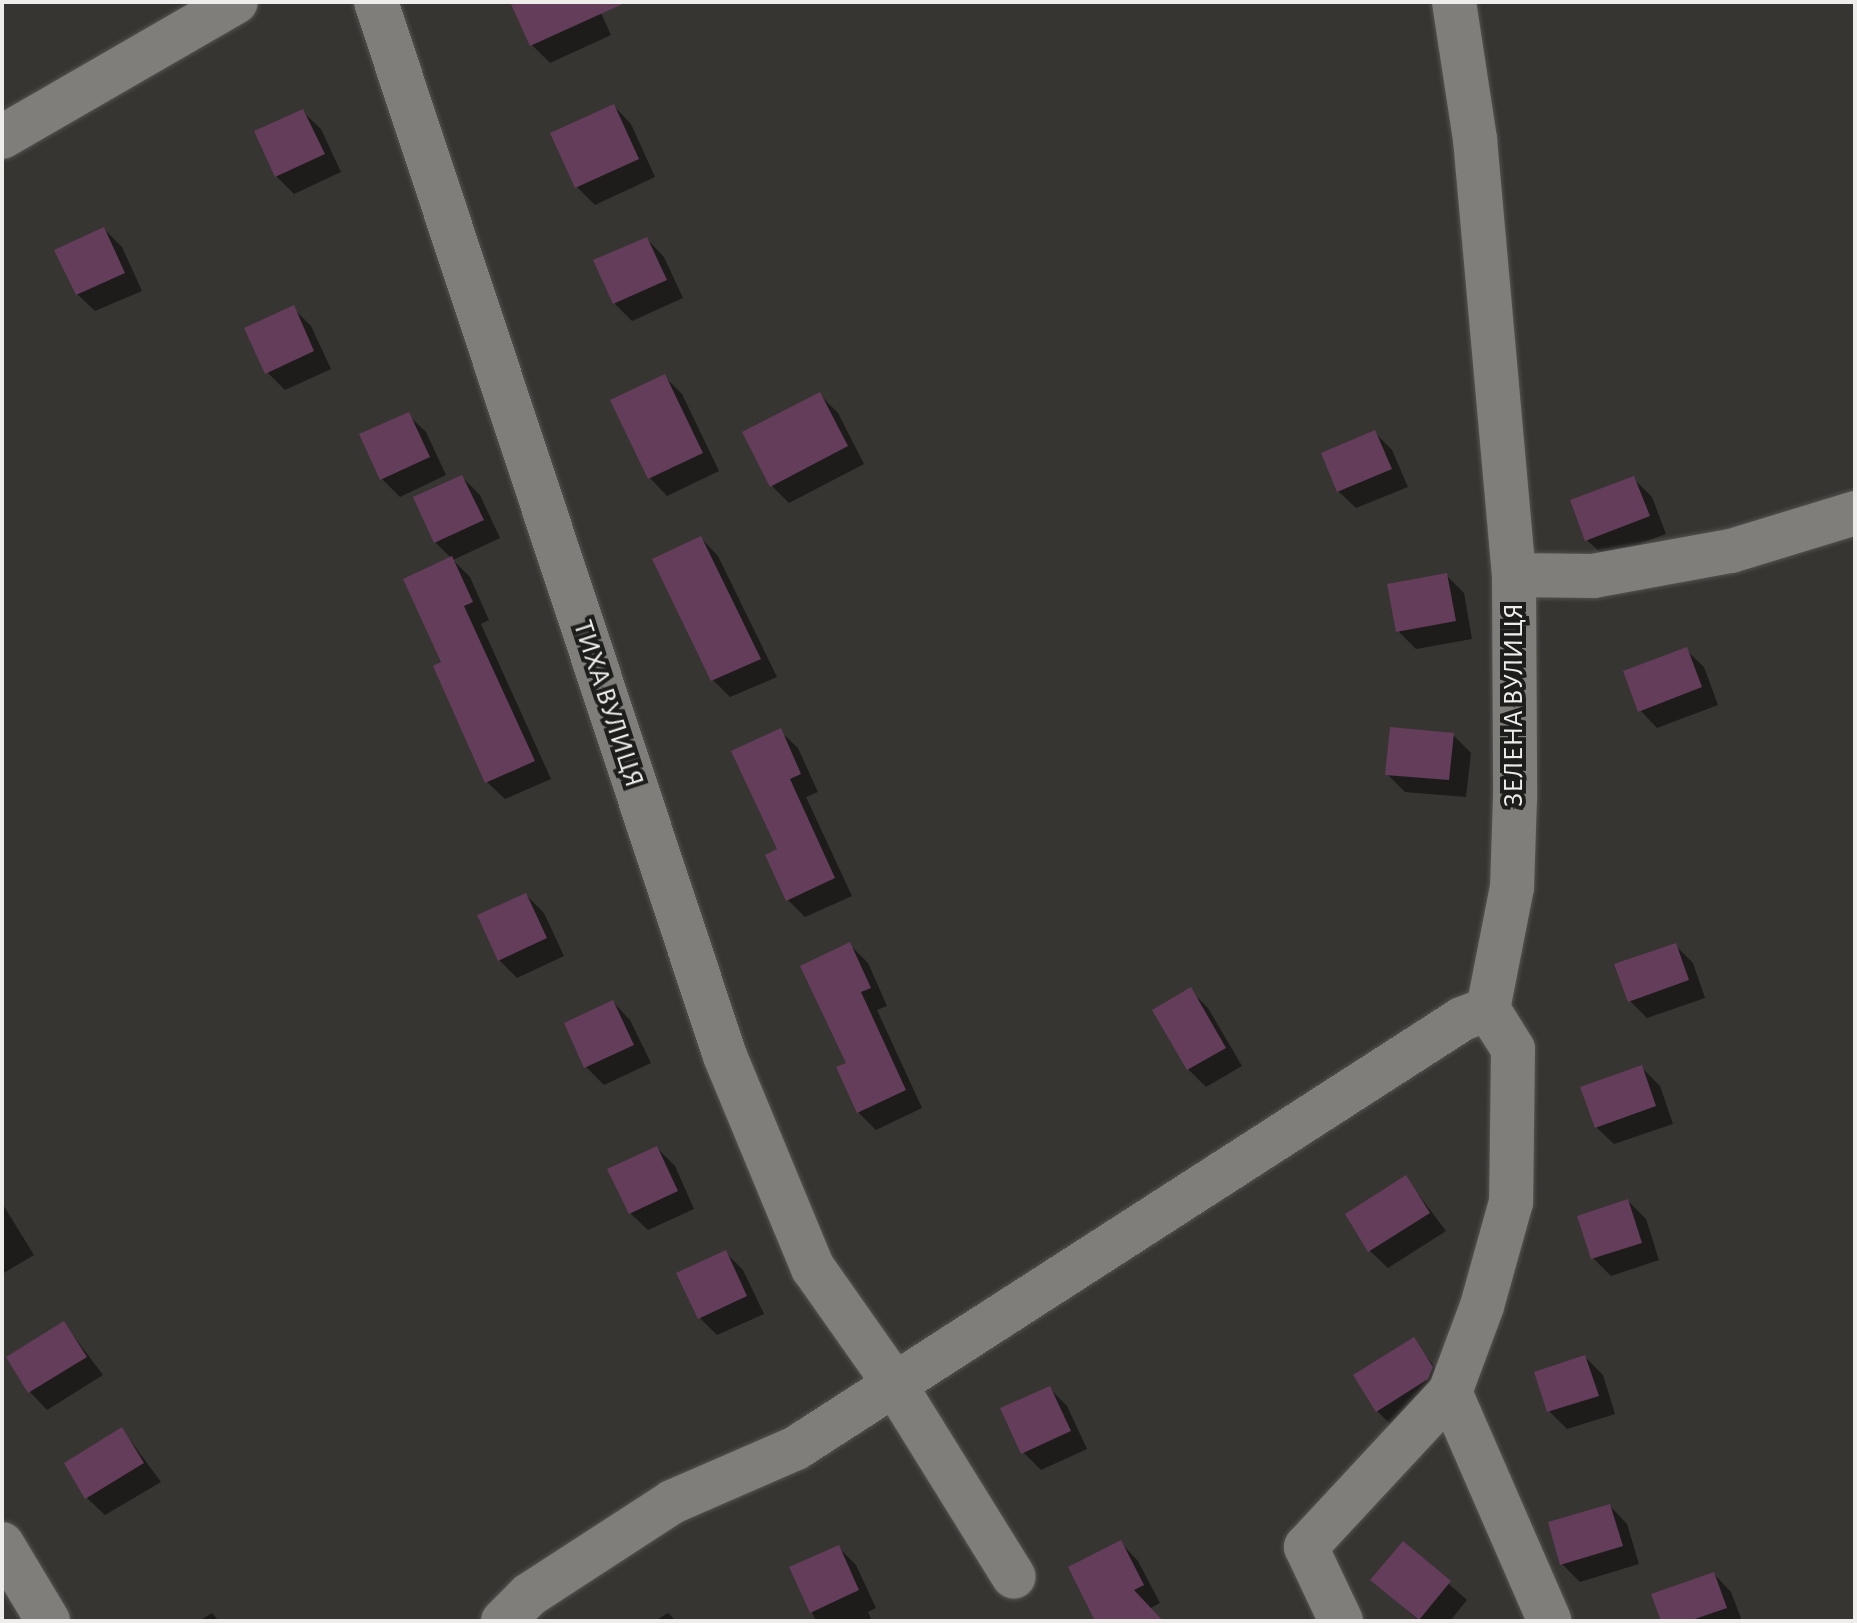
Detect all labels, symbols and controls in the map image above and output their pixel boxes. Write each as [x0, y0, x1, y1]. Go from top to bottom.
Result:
street label: ЗЕЛЕНА ВУЛИЦЯ [1497, 603, 1531, 807]
street label: ТИХА ВУЛИЦЯ [565, 616, 651, 792]

